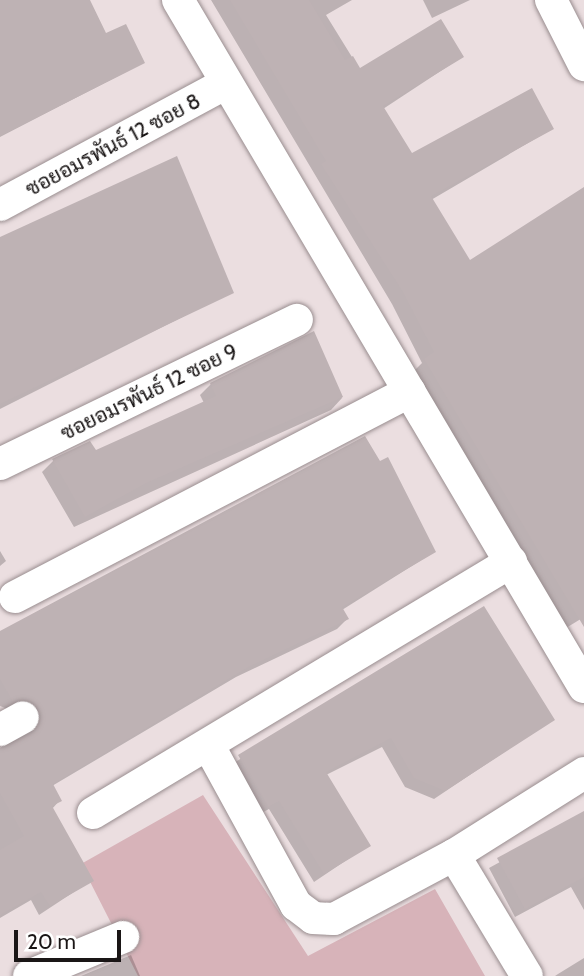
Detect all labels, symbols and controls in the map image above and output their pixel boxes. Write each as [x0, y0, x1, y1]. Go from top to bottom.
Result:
street label: ซอยอมรพันธ์ 12 ซอย 8 [21, 88, 205, 202]
street label: ซอยอมรพันธ์ 12 ซอย 9 [56, 338, 242, 446]
scale bar [18, 916, 124, 960]
text: 20 m [27, 929, 76, 954]

